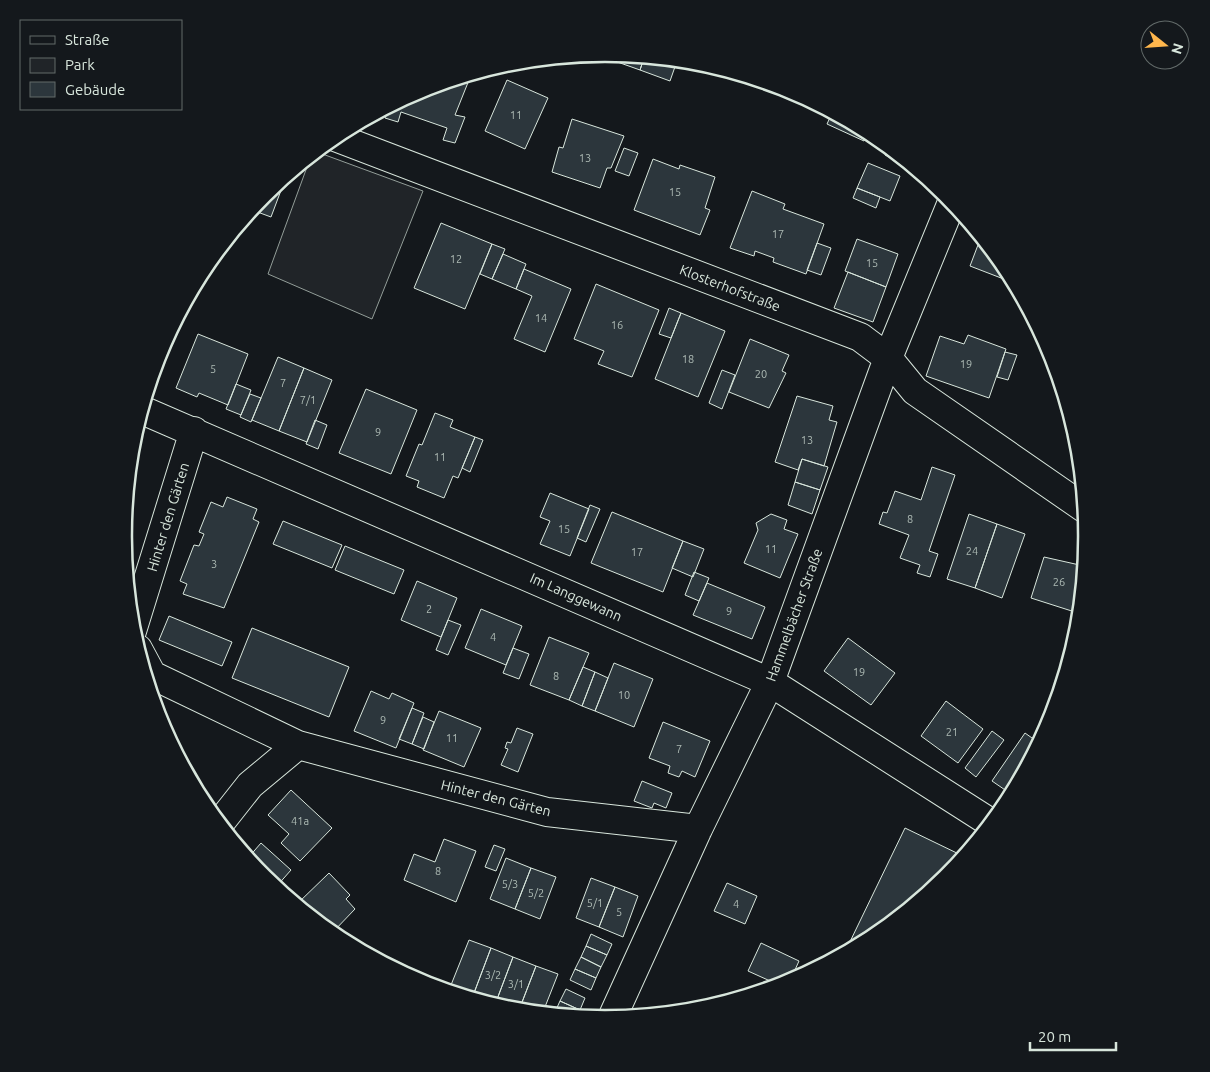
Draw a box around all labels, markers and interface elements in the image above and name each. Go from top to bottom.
legend [20,20,182,110]
north arrow [1140,20,1190,70]
text: Straße [65,31,109,48]
text: N [1168,41,1187,56]
text: Park [65,56,95,73]
text: Gebäude [65,81,125,98]
house number: 11 [510,109,522,121]
house number: 13 [579,152,591,164]
house number: 15 [669,186,681,198]
house number: 17 [772,228,784,240]
house number: 12 [450,253,462,265]
house number: 15 [866,257,878,269]
street label: Klosterhofstraße [677,261,783,315]
house number: 14 [535,312,547,324]
house number: 16 [611,319,623,331]
house number: 18 [682,353,694,365]
house number: 19 [960,358,972,370]
house number: 5 [210,363,216,375]
house number: 20 [755,368,767,380]
house number: 7 [280,377,286,389]
house number: 7/1 [300,394,316,406]
house number: 9 [375,426,381,438]
house number: 13 [801,434,813,446]
house number: 11 [434,451,446,463]
street label: Hinter den Gärten [144,461,192,573]
house number: 8 [907,513,913,525]
house number: 15 [558,523,570,535]
house number: 11 [765,543,777,555]
house number: 24 [966,545,978,557]
house number: 17 [631,546,643,558]
street label: Hammelbächer Straße [763,546,825,684]
house number: 3 [211,558,217,570]
street label: Im Langgewann [527,570,625,624]
house number: 26 [1053,576,1065,588]
house number: 2 [426,603,432,615]
house number: 9 [726,605,732,617]
house number: 4 [490,631,496,643]
house number: 19 [853,666,865,678]
house number: 8 [553,670,559,682]
house number: 10 [618,689,630,701]
house number: 9 [380,714,386,726]
house number: 21 [946,726,958,738]
house number: 11 [446,732,458,744]
house number: 7 [676,743,682,755]
street label: Hinter den Gärten [439,777,553,819]
house number: 41a [291,815,309,827]
house number: 8 [435,865,441,877]
house number: 5/3 [502,878,518,890]
house number: 5/2 [528,887,544,899]
house number: 5/1 [587,897,603,909]
house number: 4 [733,898,739,910]
house number: 5 [616,906,622,918]
house number: 3/2 [485,969,501,981]
house number: 3/1 [508,978,524,990]
scale bar [1030,1020,1116,1052]
text: 20 m [1038,1028,1071,1045]

